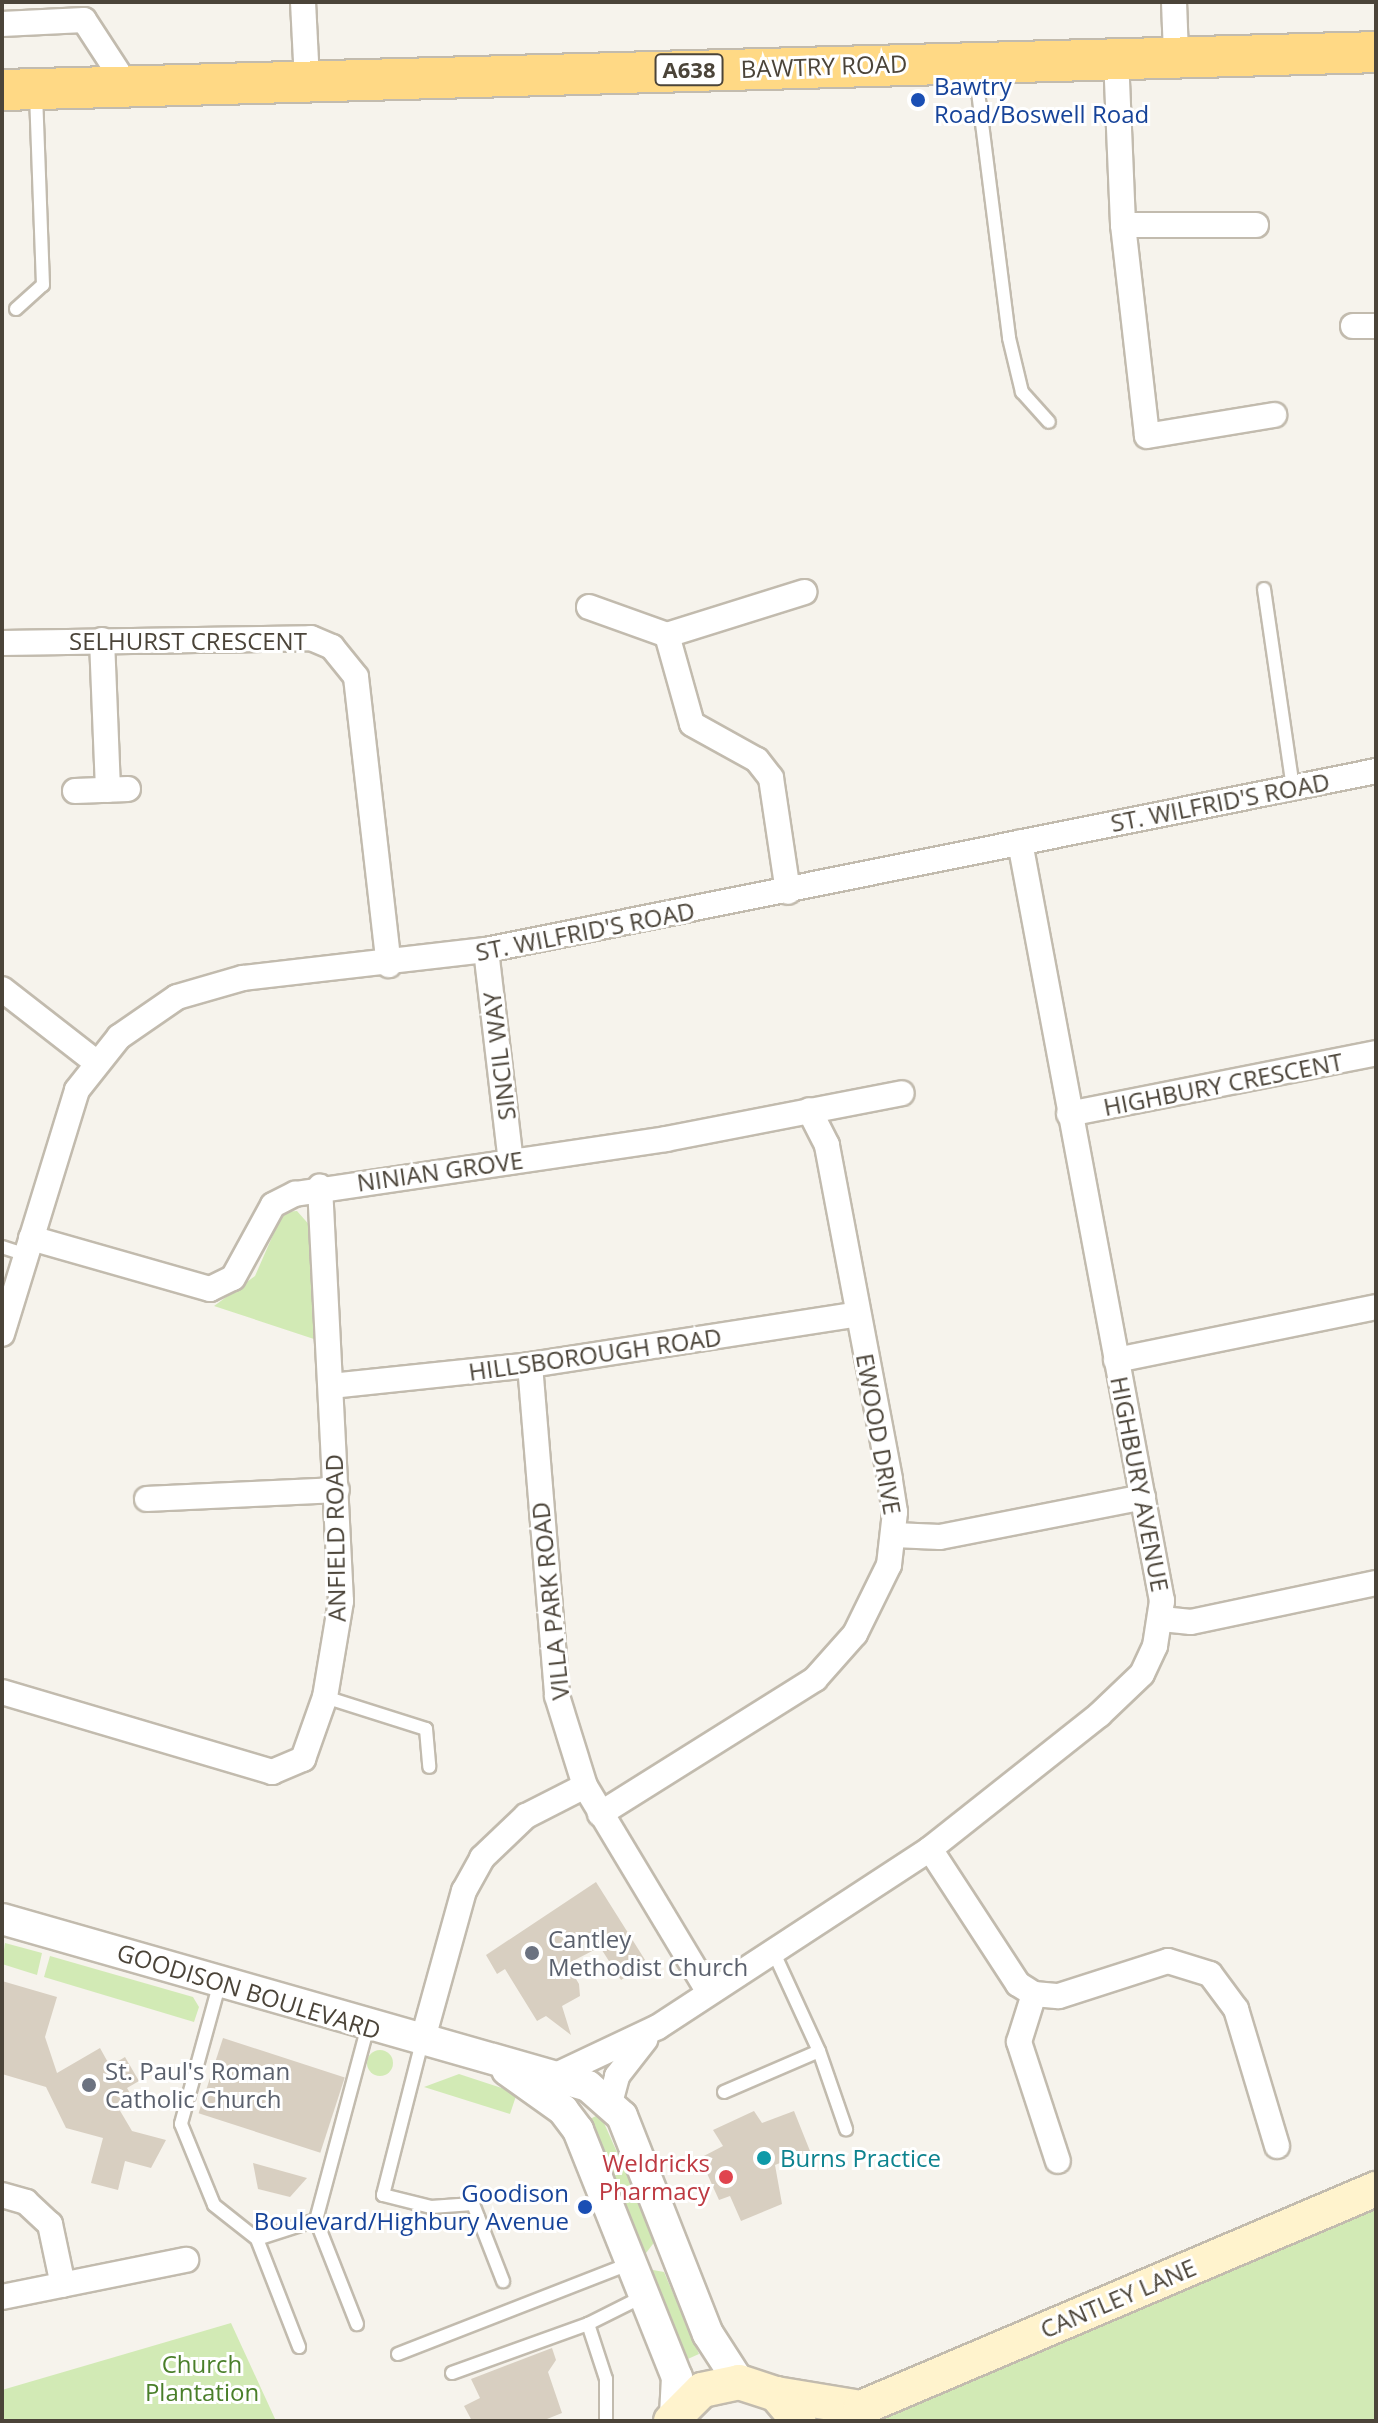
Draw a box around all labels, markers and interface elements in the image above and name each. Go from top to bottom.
street label: BAWTRY ROAD [740,49,908,83]
road number: A638 [653,52,725,88]
place label: Bawtry Road/Boswell Road [934,72,1149,128]
marker: Bawtry Road/Boswell Road [909,91,927,109]
street label: SELHURST CRESCENT [69,627,307,655]
street label: ST. WILFRID'S ROAD [1108,767,1332,837]
street label: ST. WILFRID'S ROAD [473,896,697,966]
street label: SINCIL WAY [477,990,521,1122]
street label: HIGHBURY CRESCENT [1101,1047,1345,1121]
street label: NINIAN GROVE [355,1145,525,1197]
street label: HILLSBOROUGH ROAD [467,1322,723,1386]
street label: EWOOD DRIVE [851,1351,907,1517]
street label: HIGHBURY AVENUE [1105,1374,1175,1594]
street label: ANFIELD ROAD [319,1454,351,1622]
street label: VILLA PARK ROAD [525,1501,575,1701]
place label: Cantley Methodist Church [548,1925,748,1981]
street label: GOODISON BOULEVARD [114,1937,384,2045]
marker: Cantley Methodist Church [523,1944,541,1962]
place label: St. Paul's Roman Catholic Church [105,2057,290,2113]
marker: St. Paul's Roman Catholic Church [80,2076,98,2094]
place label: Burns Practice [780,2144,941,2172]
place label: Weldricks Pharmacy [599,2149,710,2205]
marker: Burns Practice [755,2149,773,2167]
marker: Weldricks Pharmacy [717,2168,735,2186]
place label: Goodison Boulevard/Highbury Avenue [254,2179,569,2235]
marker: Goodison Boulevard/Highbury Avenue [576,2198,594,2216]
street label: CANTLEY LANE [1036,2252,1200,2344]
park label: Church Plantation [145,2350,259,2406]

